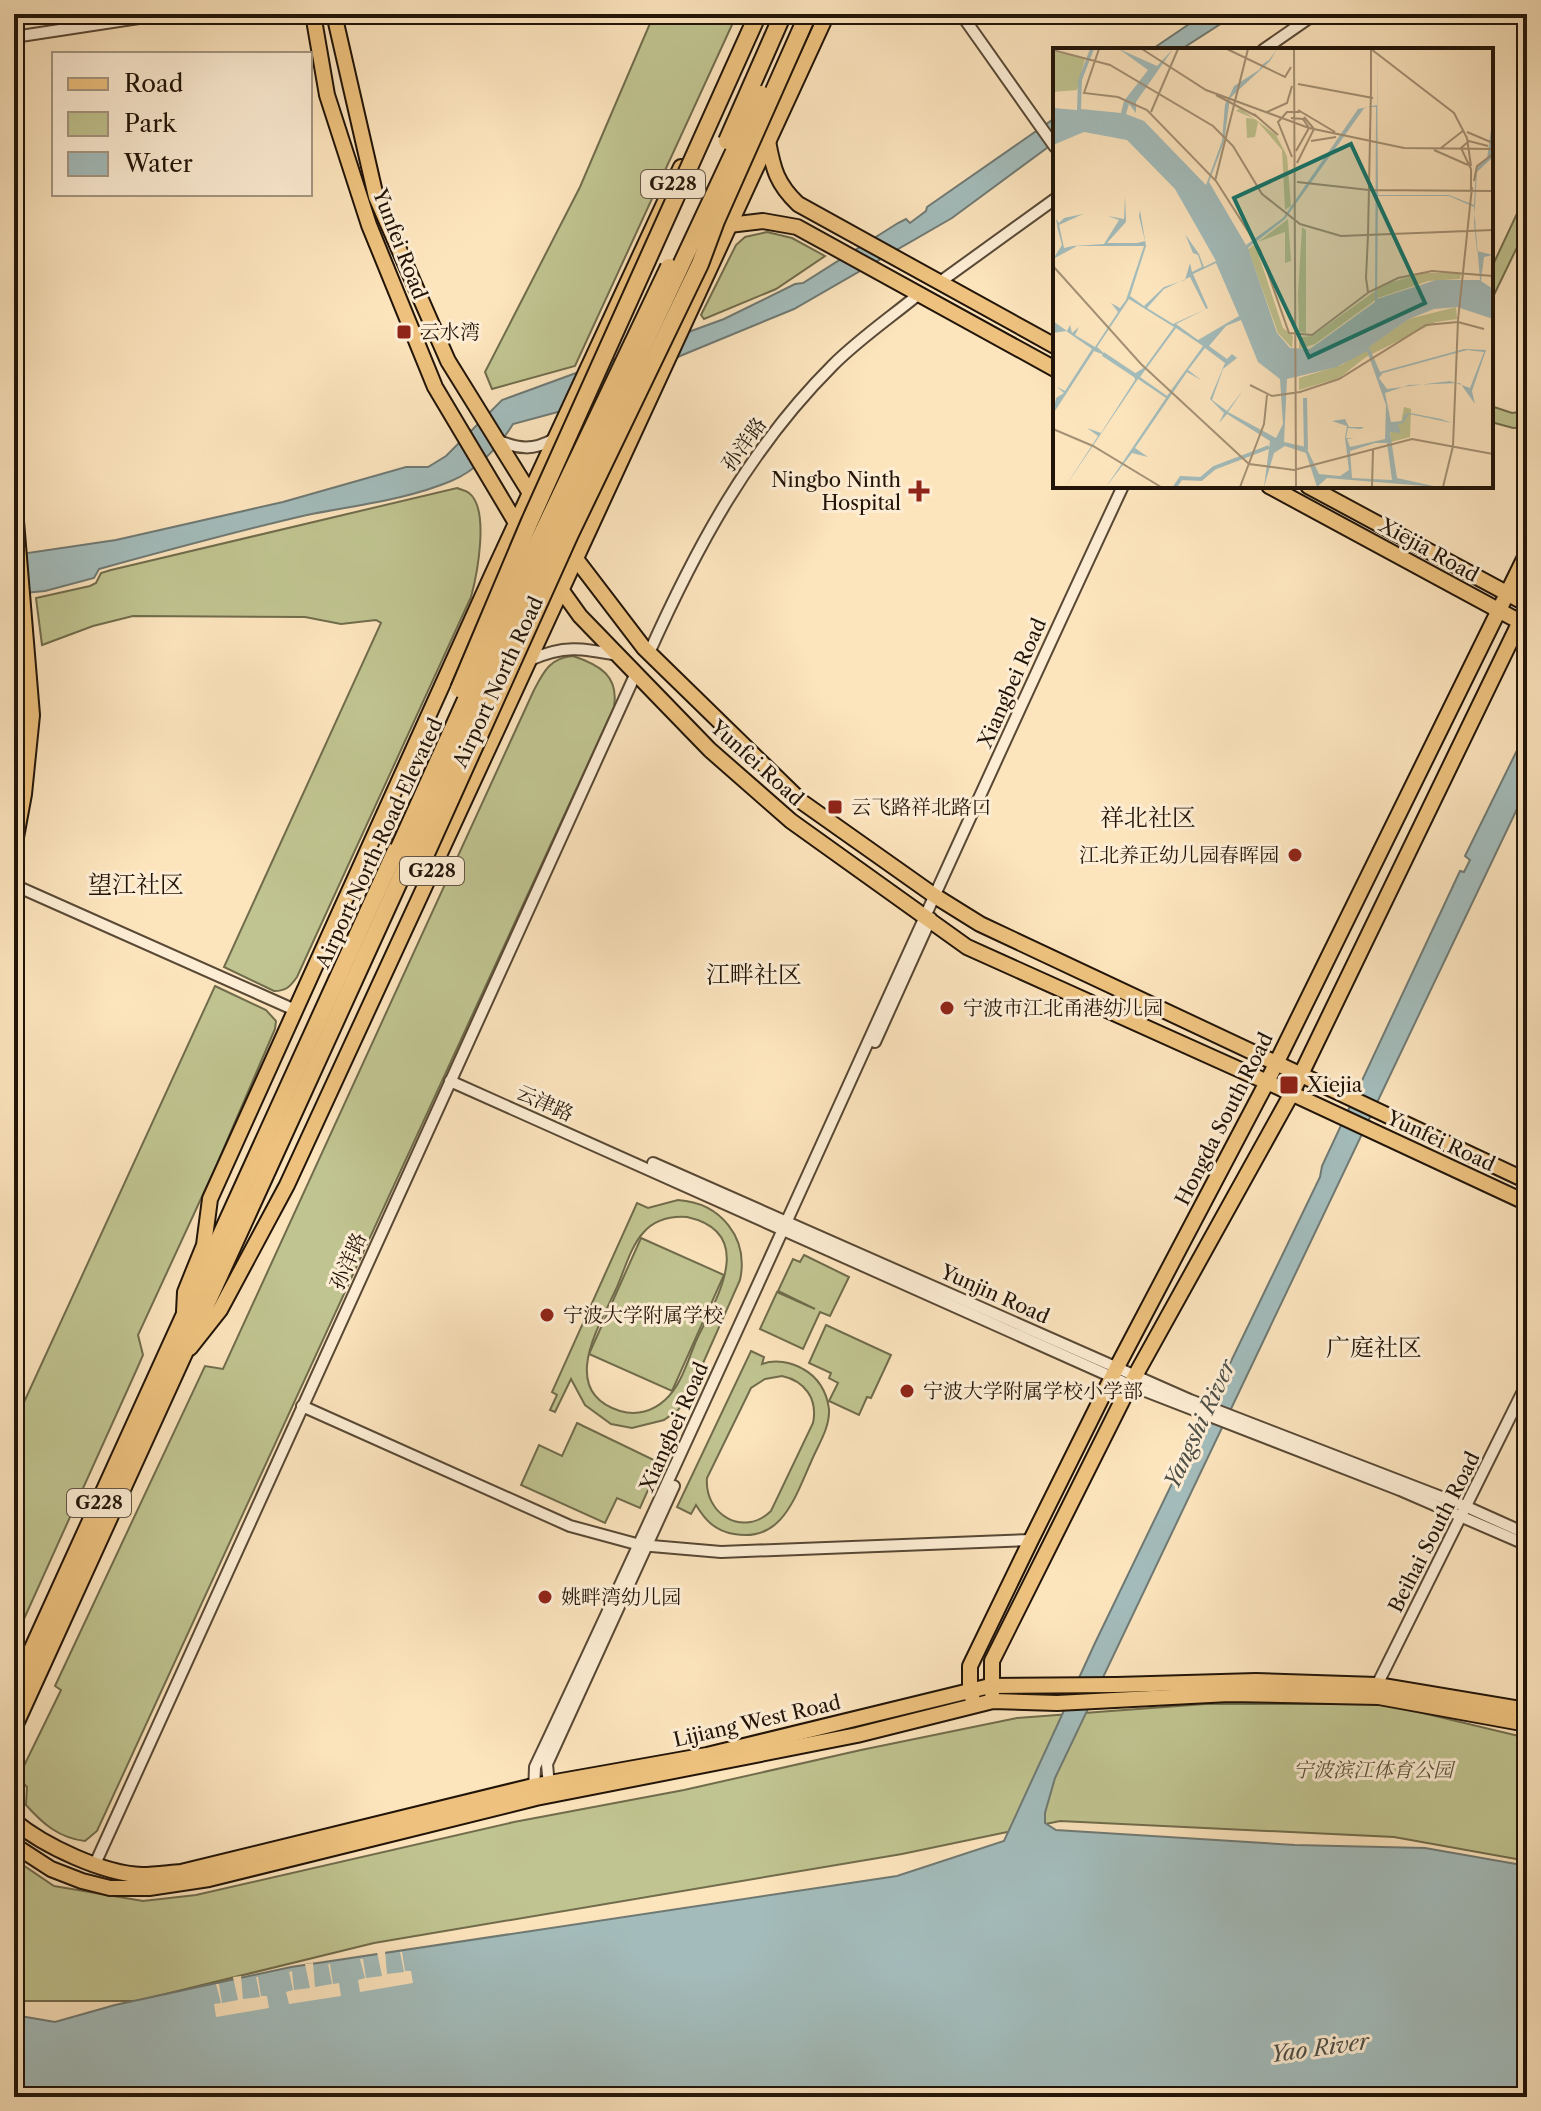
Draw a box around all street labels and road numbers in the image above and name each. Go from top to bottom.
road number: G228 [641,170,705,198]
street label: Yunfei Road [368,184,432,303]
street label: 孙洋路 [717,413,771,475]
street label: Xiejia Road [1374,512,1483,587]
street label: Airport North Road [447,593,548,772]
street label: Xiangbei Road [972,614,1051,753]
street label: Airport North Road Elevated [310,714,448,973]
street label: Yunfei Road [705,714,808,811]
road number: G228 [400,857,464,885]
street label: Hongda South Road [1170,1029,1278,1209]
street label: 云津路 [513,1080,577,1126]
street label: Yunfei Road [1382,1105,1499,1176]
street label: 孙洋路 [325,1229,371,1293]
street label: Yunjin Road [936,1259,1053,1329]
street label: Xiangbei Road [634,1358,713,1497]
street label: Beihai South Road [1383,1448,1485,1616]
road number: G228 [67,1489,131,1517]
street label: Lijiang West Road [671,1690,843,1752]

